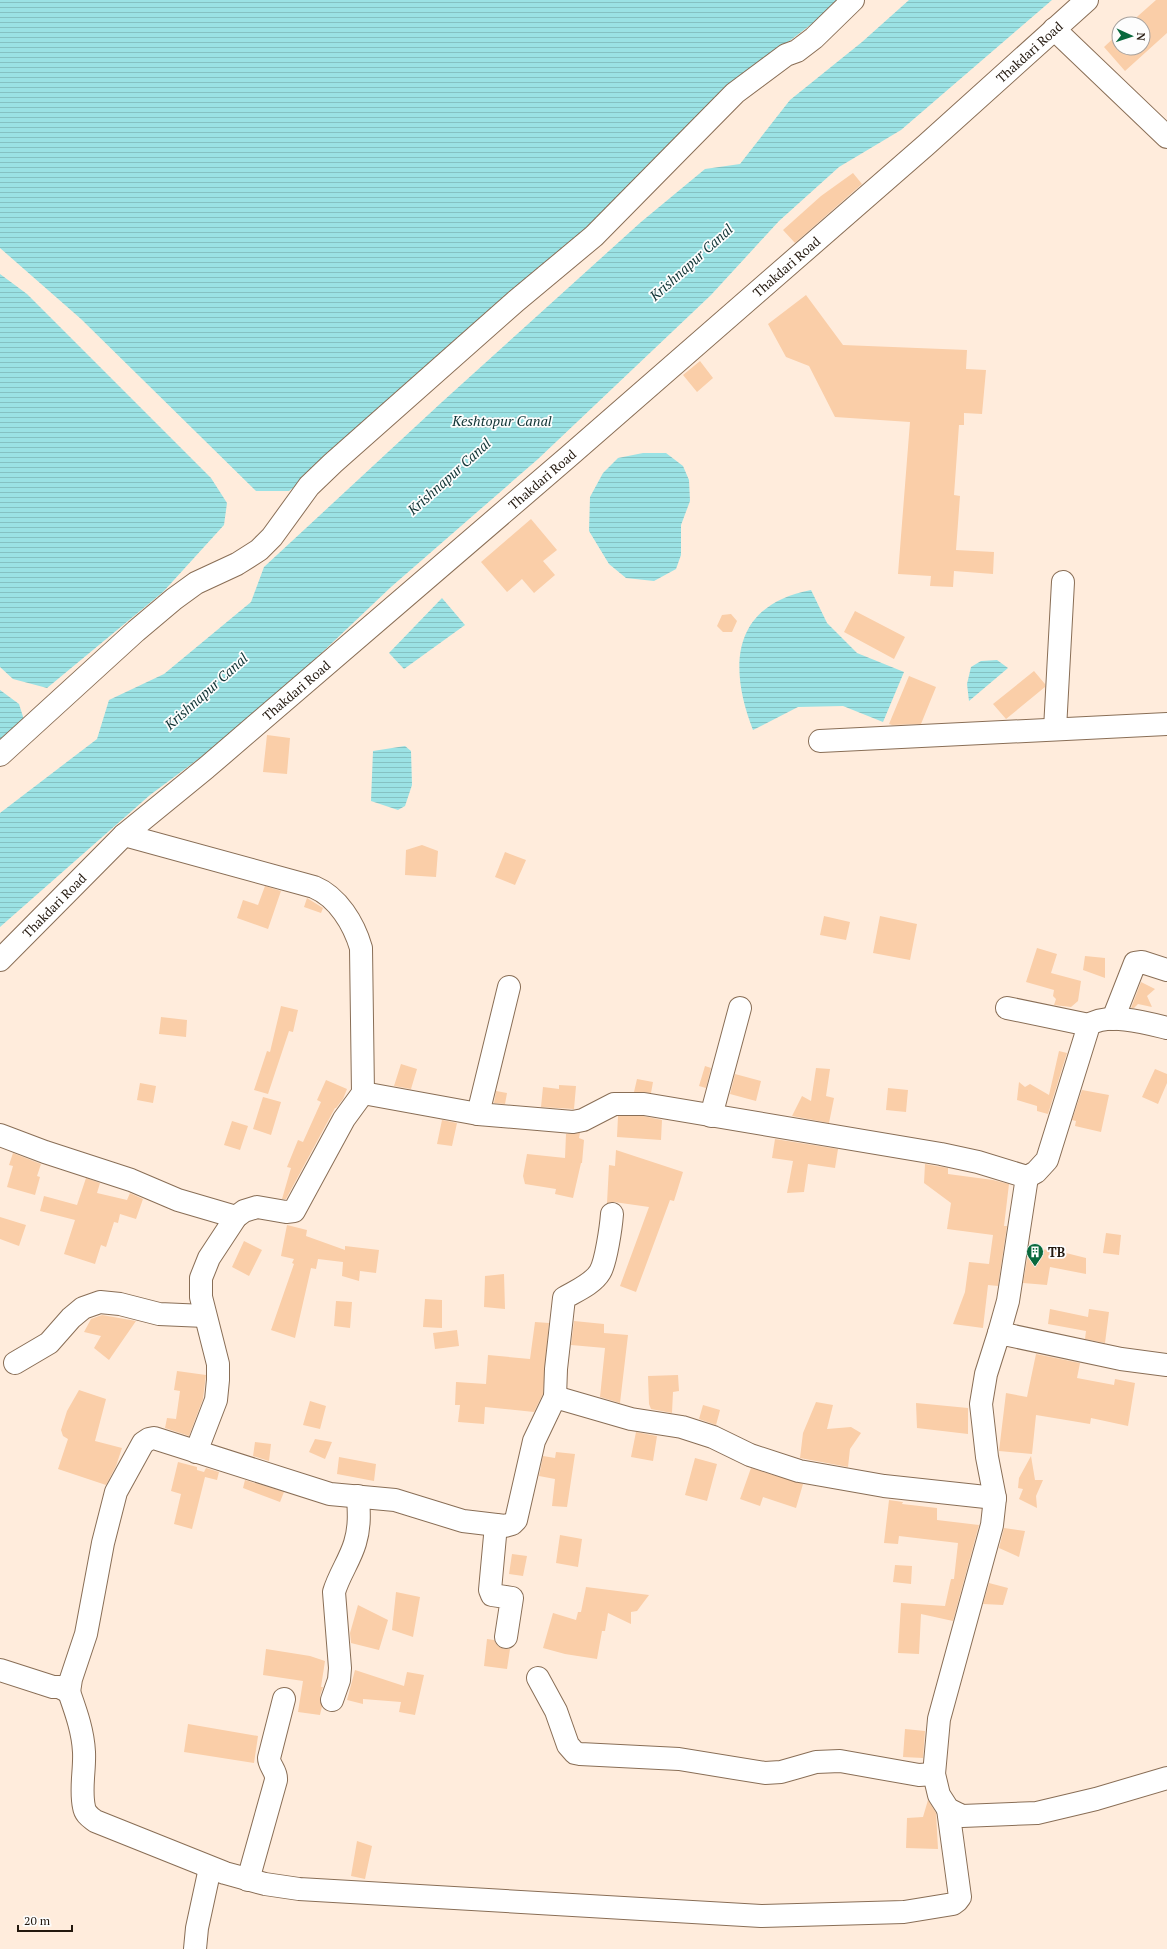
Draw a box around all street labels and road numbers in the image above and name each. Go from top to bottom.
street label: Thakdari Road [992,17,1066,87]
street label: Thakdari Road [749,232,824,301]
street label: Thakdari Road [504,445,580,513]
street label: Thakdari Road [259,656,334,725]
street label: Thakdari Road [18,869,90,941]

